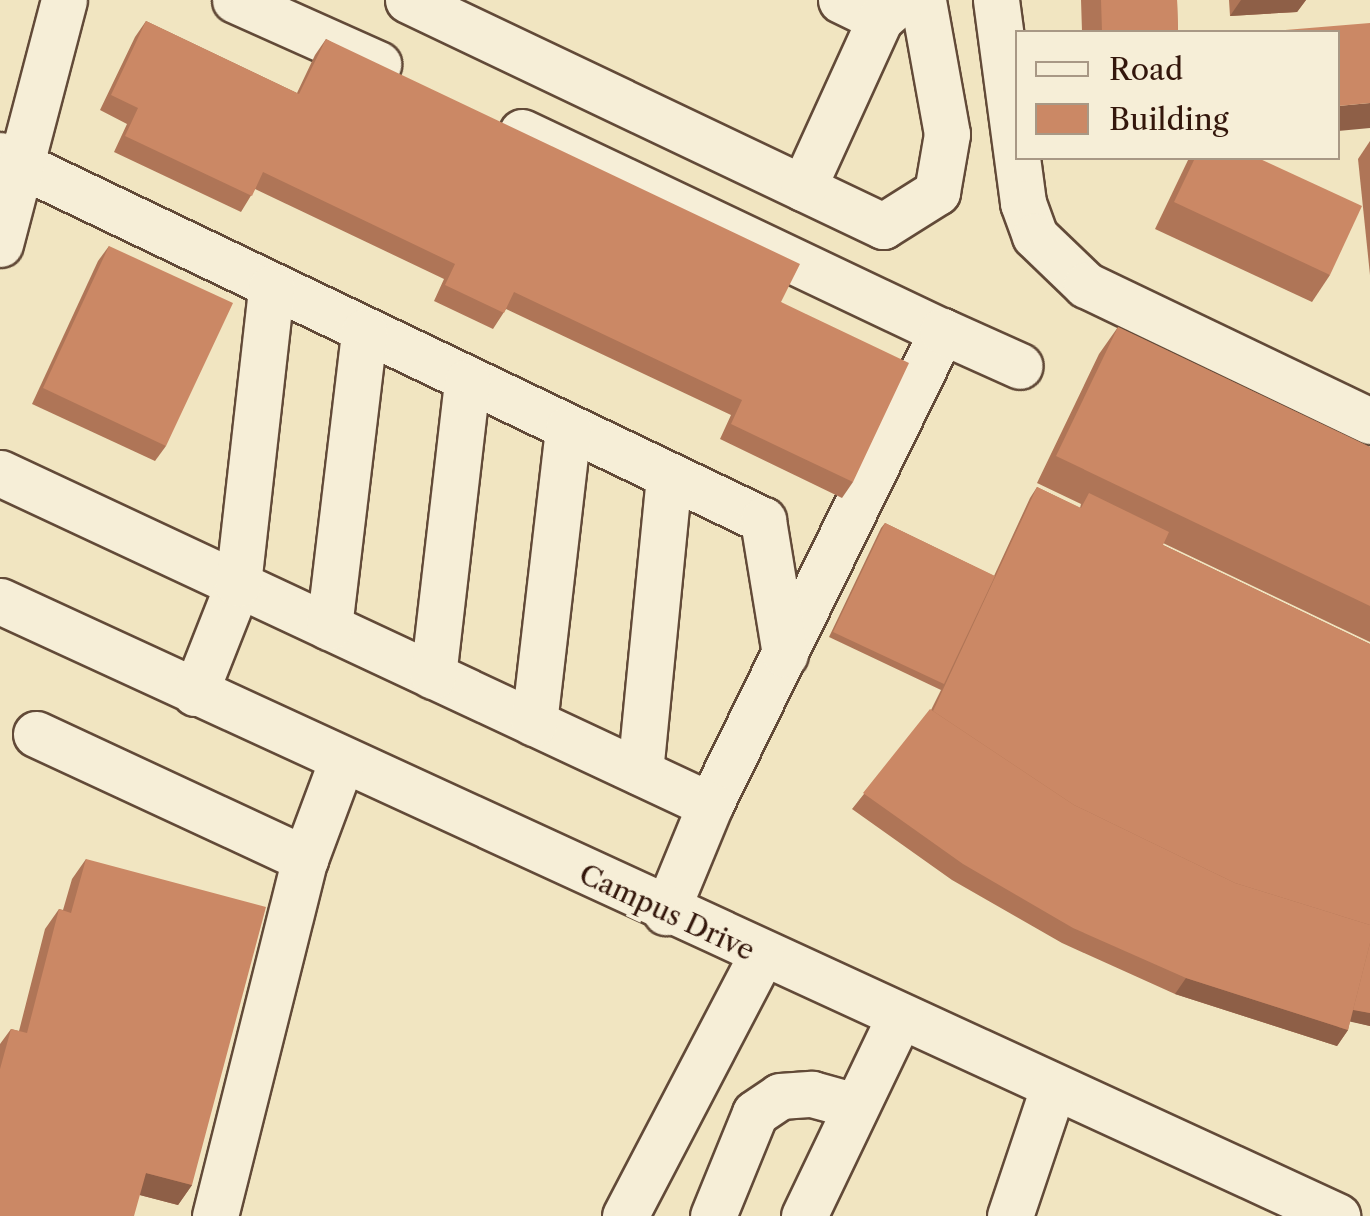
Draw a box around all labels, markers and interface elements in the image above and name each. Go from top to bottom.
legend [1015,30,1340,160]
text: Road [1109,51,1183,88]
text: Building [1109,101,1229,138]
street label: Campus Drive [574,857,760,967]

